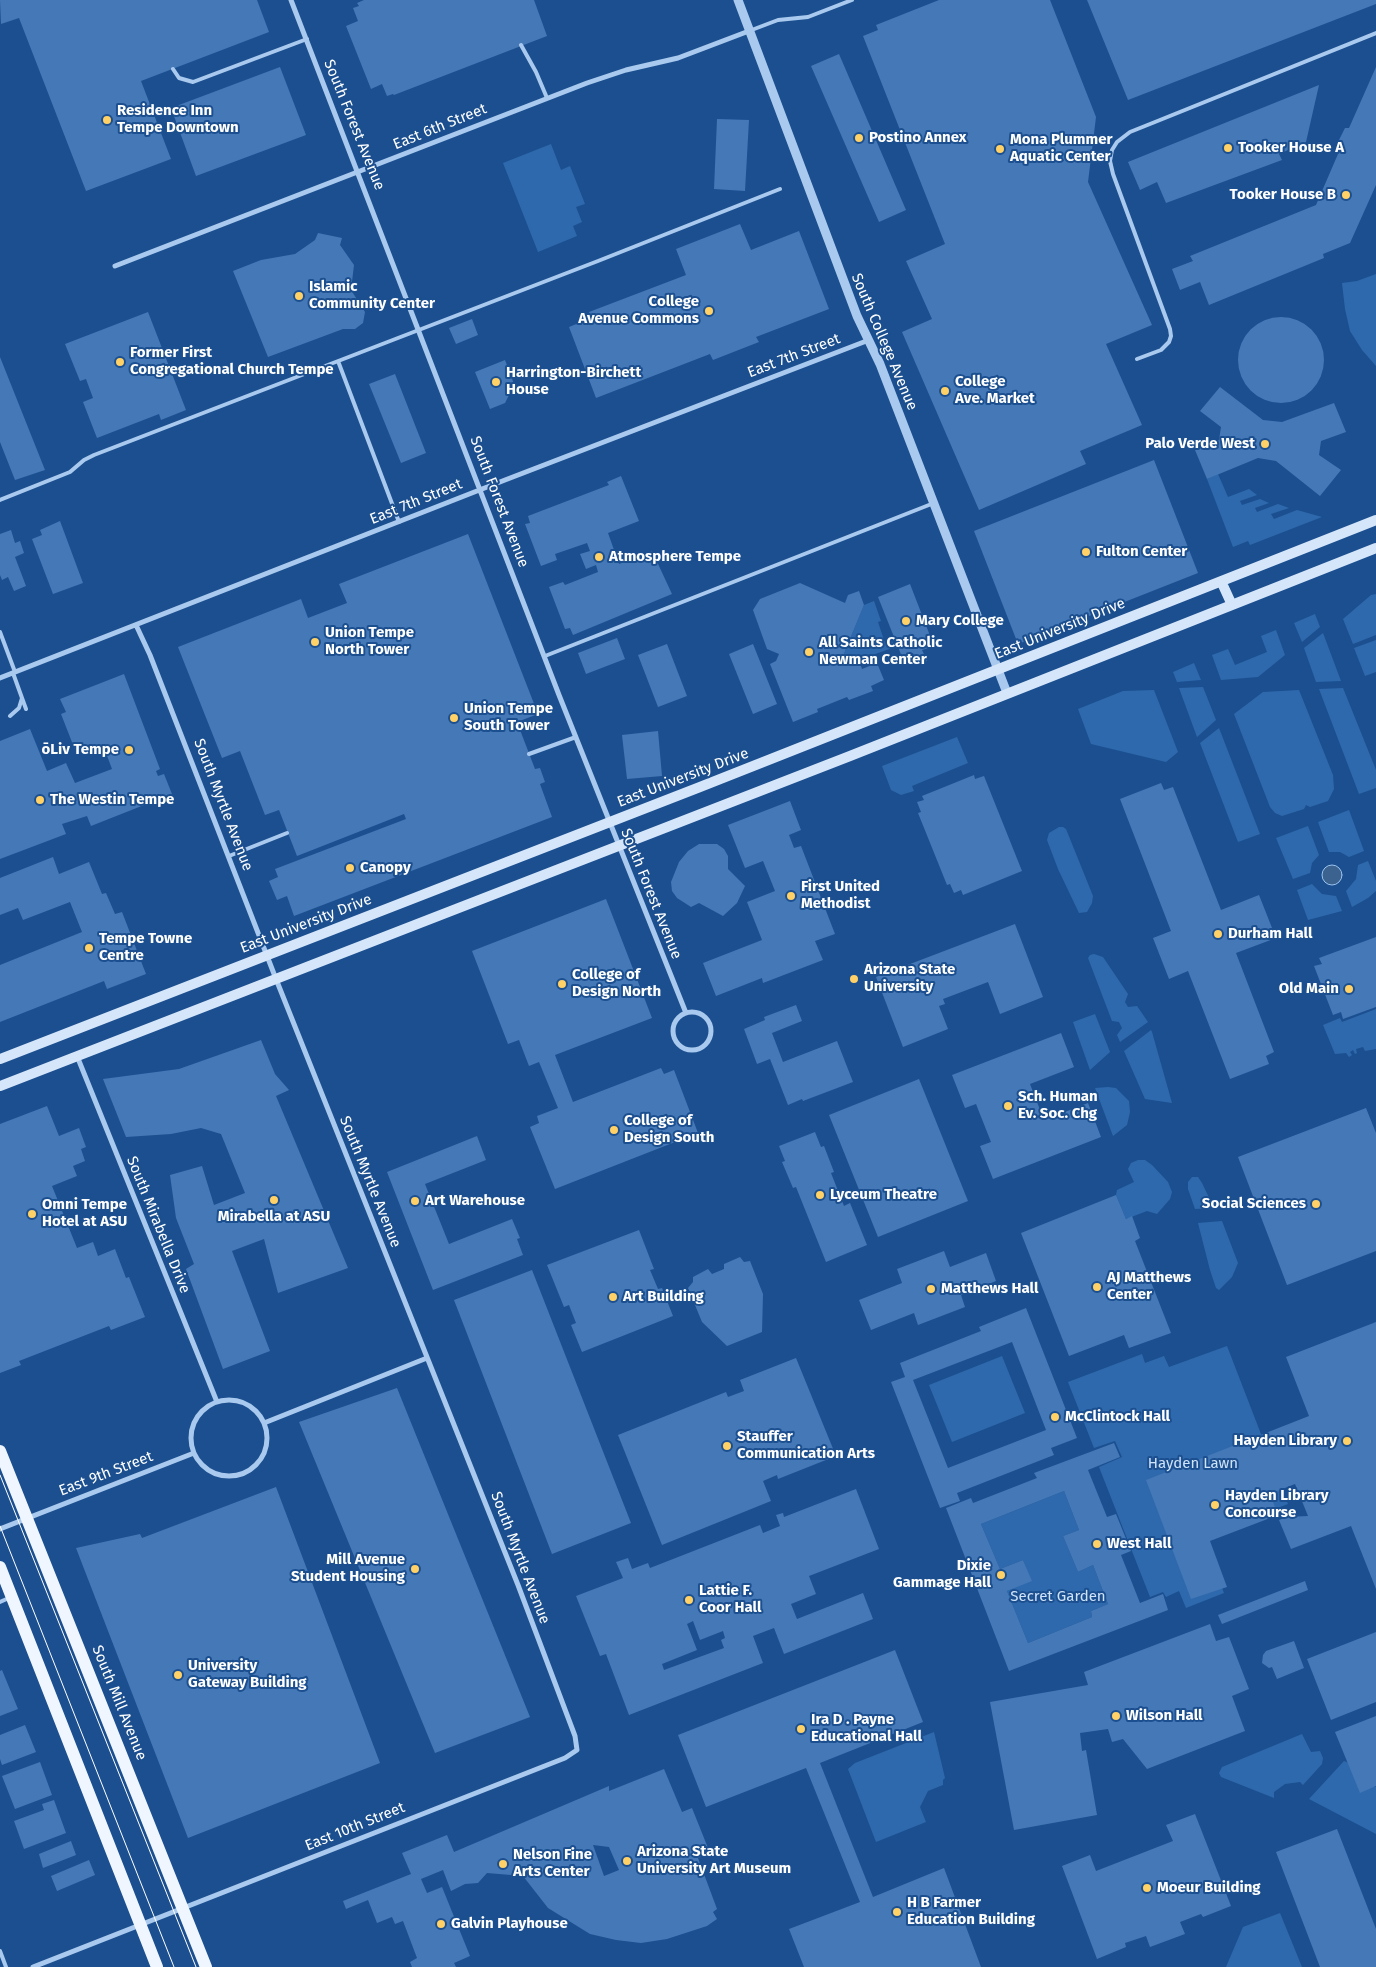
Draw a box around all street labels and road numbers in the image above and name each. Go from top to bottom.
street label: South Forest Avenue [320,57,388,193]
street label: East 6th Street [391,100,489,154]
street label: South College Avenue [847,271,921,413]
street label: East 7th Street [745,330,843,382]
street label: South Forest Avenue [466,434,532,570]
street label: East 7th Street [367,475,465,529]
street label: East University Drive [992,595,1128,663]
street label: South Myrtle Avenue [189,736,257,874]
street label: East University Drive [615,745,751,811]
street label: South Forest Avenue [617,826,685,962]
street label: East University Drive [238,891,374,957]
street label: South Myrtle Avenue [335,1114,405,1250]
street label: South Mirabella Drive [122,1154,194,1296]
street label: East 9th Street [57,1448,155,1500]
street label: South Myrtle Avenue [486,1489,554,1627]
street label: South Mill Avenue [88,1643,150,1763]
street label: East 10th Street [302,1799,408,1855]

